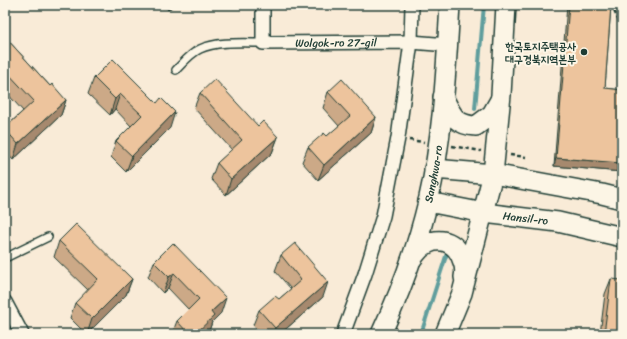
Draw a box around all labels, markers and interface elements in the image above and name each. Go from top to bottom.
street label: Wolgok-ro 27-gil [295,33,378,52]
place label: 한국토지주택공사 대구경북지역본부 [505,37,576,69]
marker: 한국토지주택공사 대구경북지역본부 [579,47,589,57]
street label: Sanghwa-ro [419,143,448,204]
street label: Hansil-ro [502,206,550,230]

